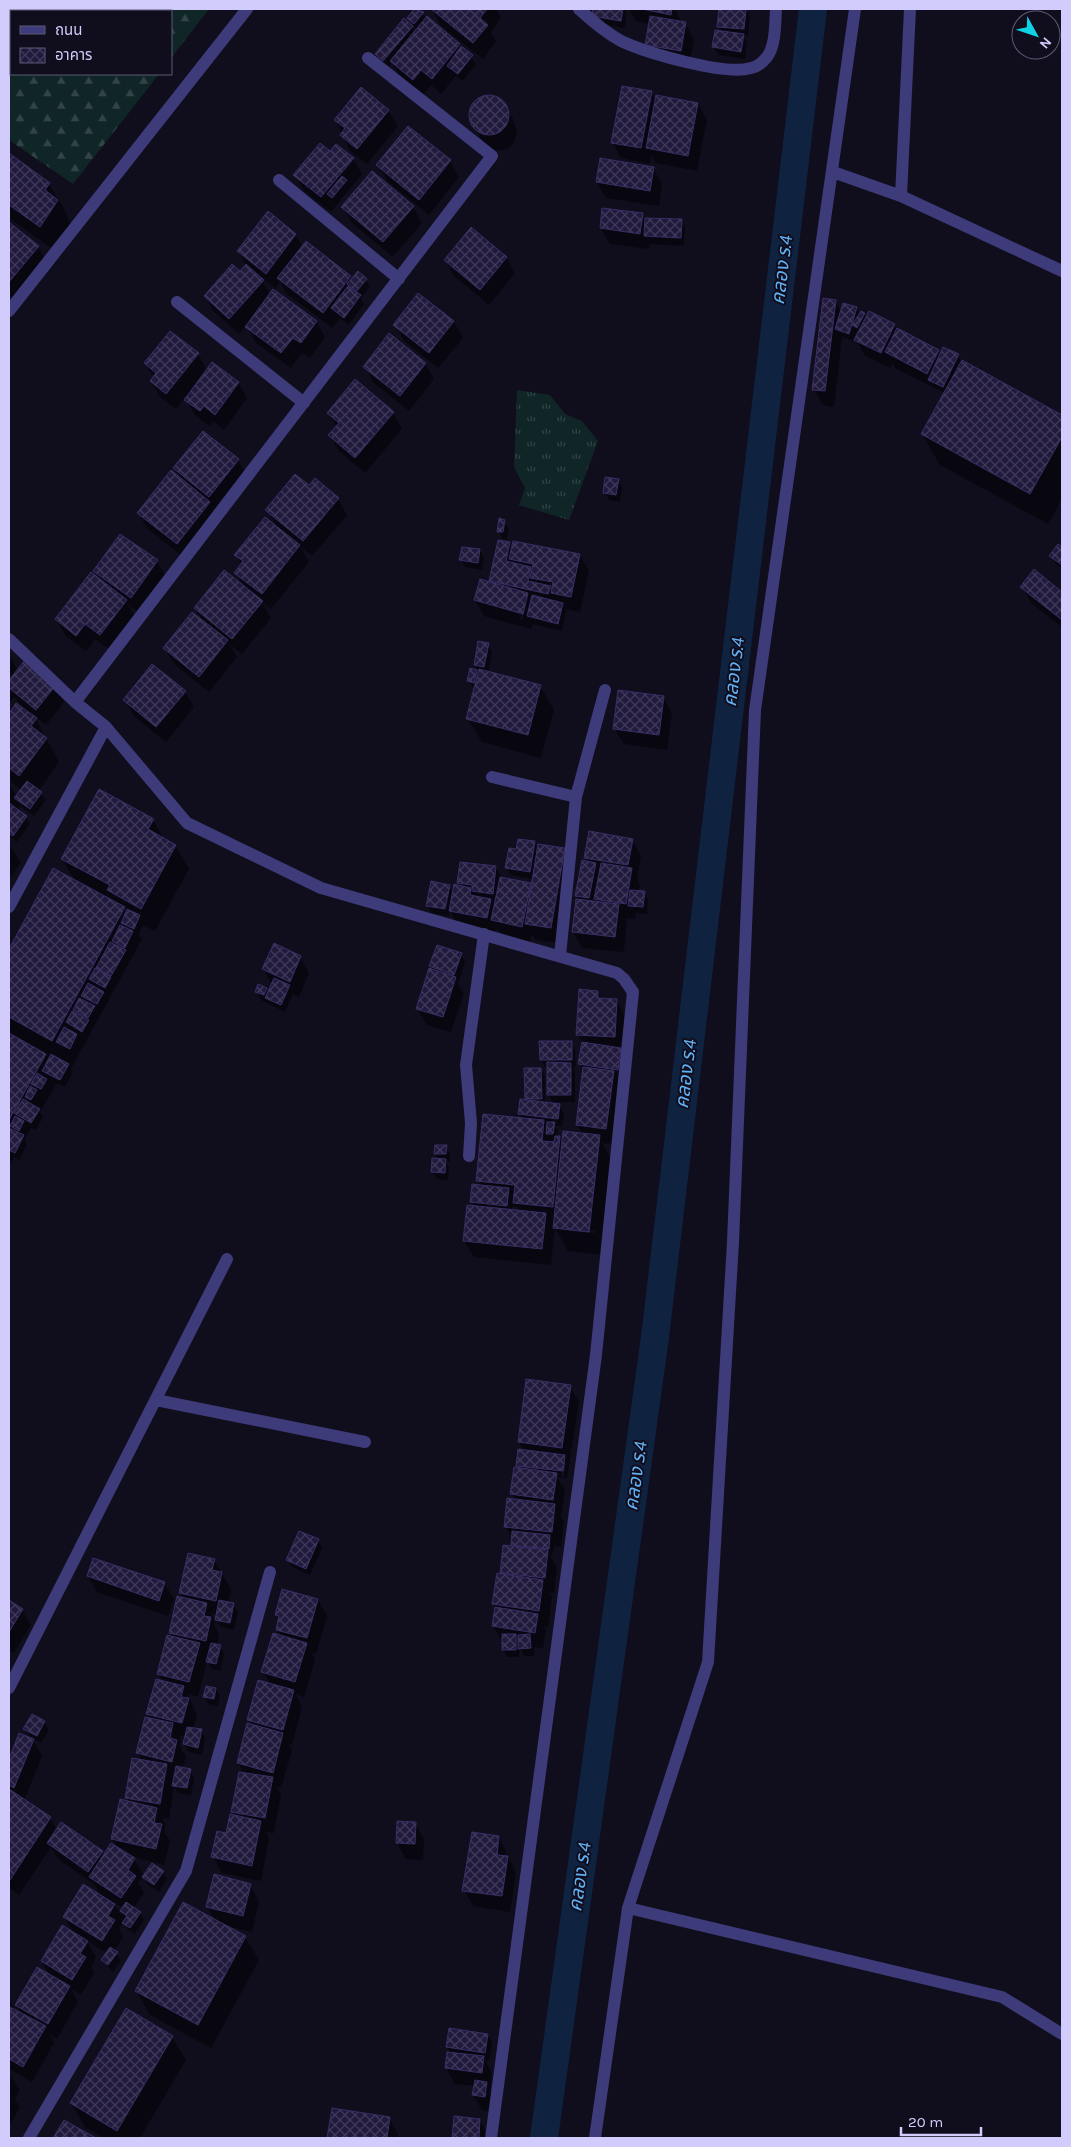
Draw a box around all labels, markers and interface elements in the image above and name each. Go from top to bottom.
legend [10,10,172,75]
north arrow [1011,10,1061,60]
text: ถนน [55,21,82,39]
text: N [1036,34,1055,52]
text: อาคาร [55,46,92,64]
water label: คลอง ร.4 [767,234,797,306]
water label: คลอง ร.4 [719,636,749,708]
water label: คลอง ร.4 [671,1038,701,1110]
water label: คลอง ร.4 [620,1440,652,1512]
water label: คลอง ร.4 [564,1841,596,1913]
scale bar [901,2104,981,2136]
text: 20 m [908,2113,943,2131]

